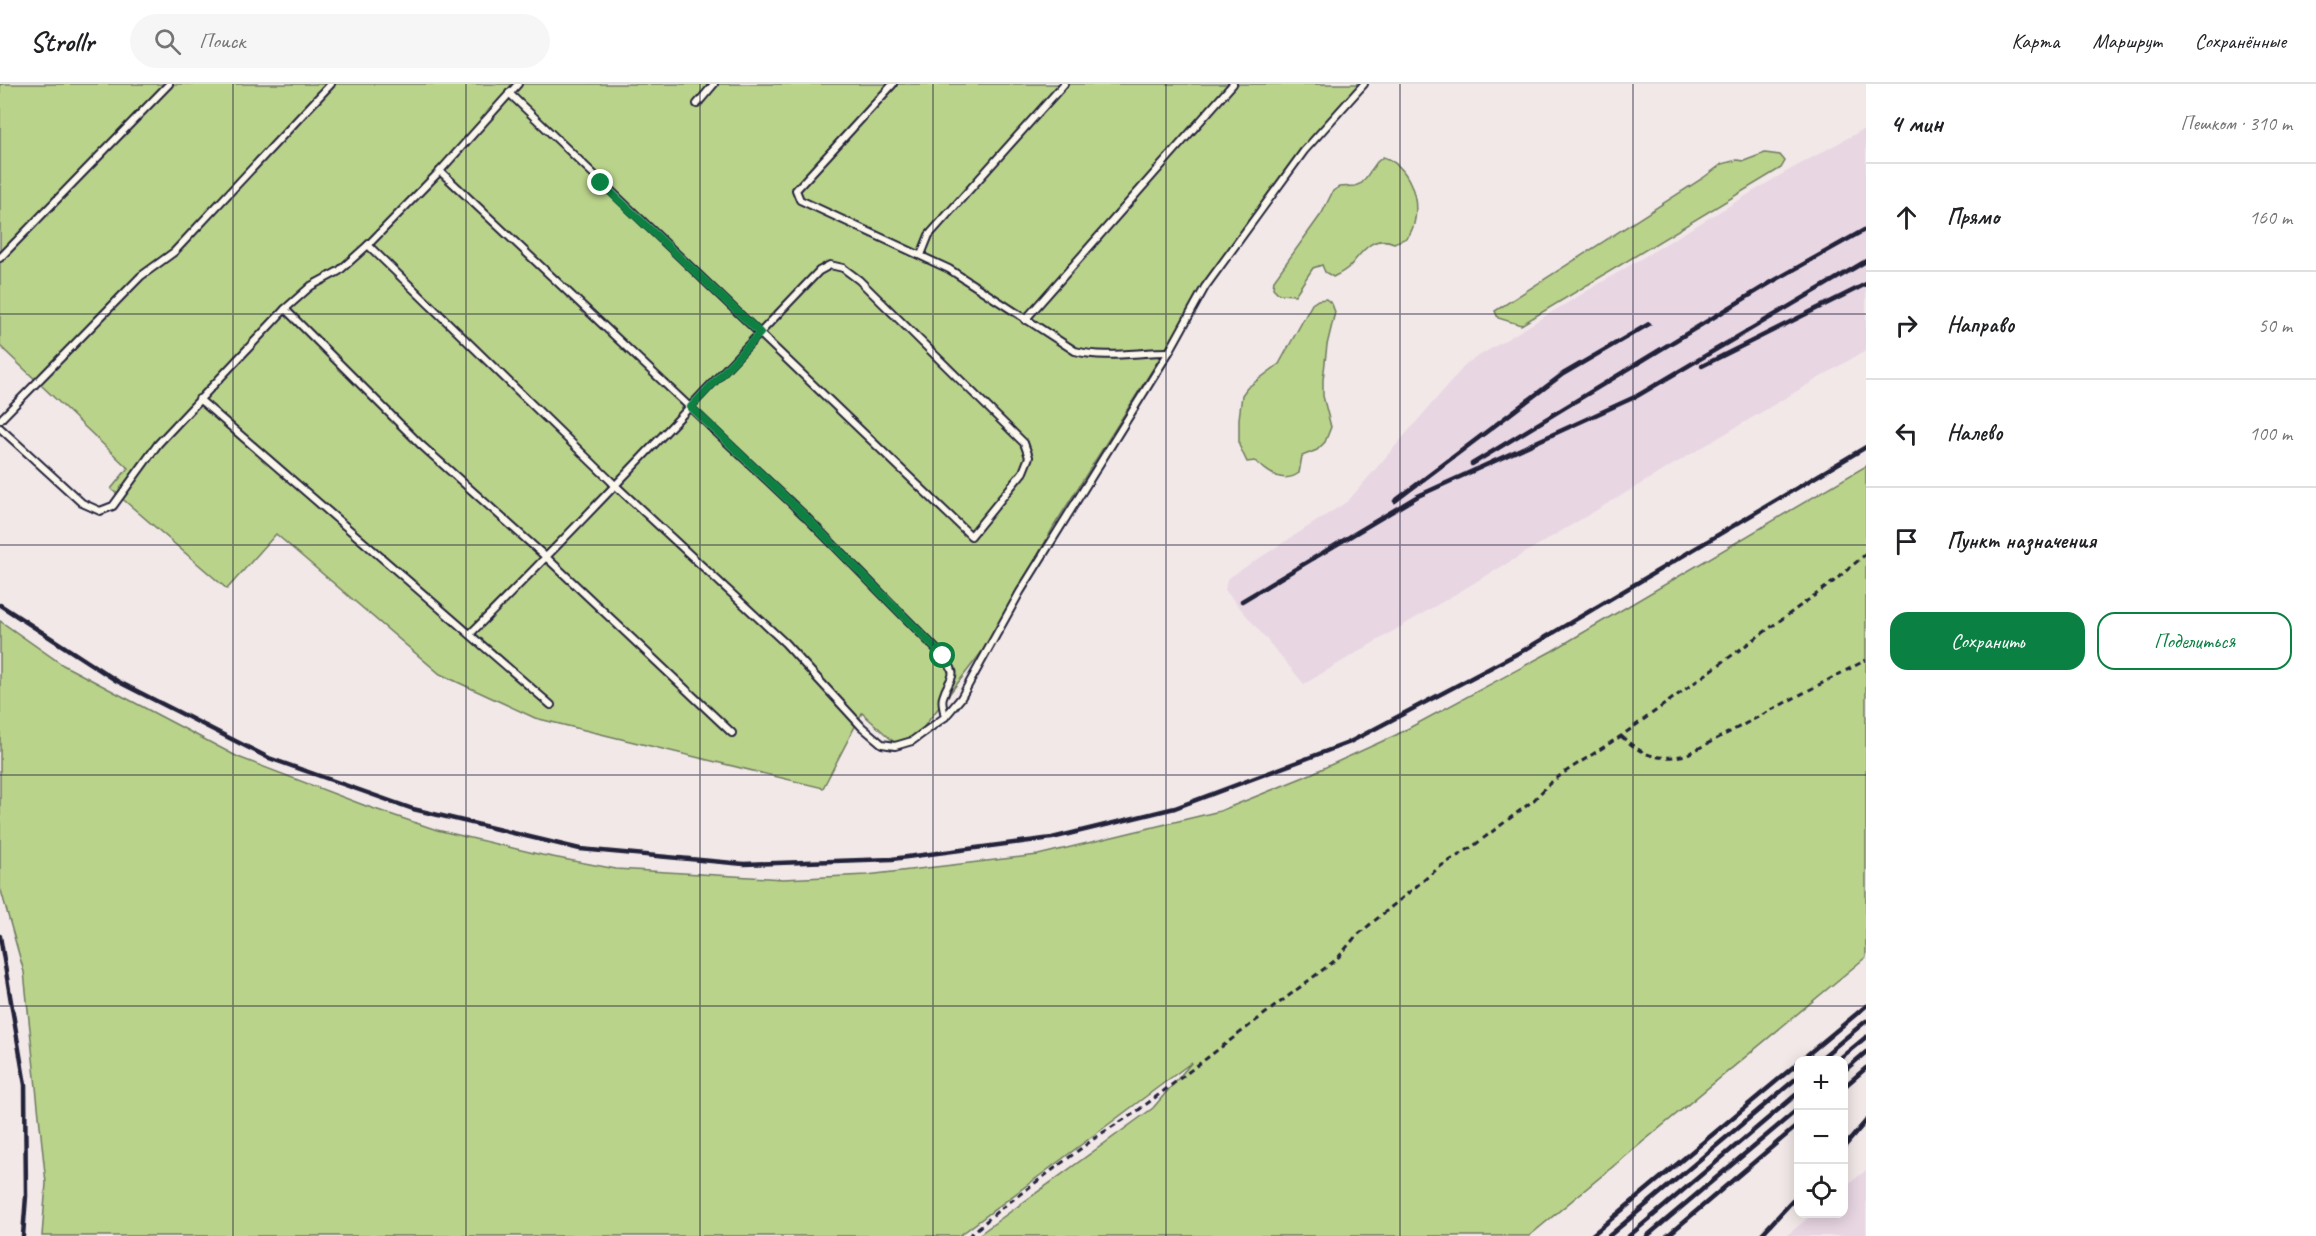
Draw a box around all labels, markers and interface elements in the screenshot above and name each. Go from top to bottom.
search box [130,14,550,68]
text: Strollr [30,24,94,59]
icon: search [151,25,184,58]
text: Поиск [199,27,245,55]
text: Карта [2011,28,2060,54]
text: Маршрут [2093,28,2162,54]
text: Сохранённые [2195,28,2286,54]
text: 4 мин [1890,107,1943,140]
text: Пешком · 310 m [2180,111,2292,136]
route end [587,169,613,195]
icon: ahead [1890,201,1923,234]
text: Прямо [1947,203,1999,231]
text: 160 m [2249,205,2292,230]
icon: right [1890,309,1923,342]
text: Направо [1947,311,2014,339]
text: 50 m [2258,313,2292,338]
icon: left [1890,417,1923,450]
text: Налево [1947,419,2003,447]
text: 100 m [2249,421,2292,446]
icon: arrive [1890,525,1923,558]
text: Пункт назначения [1947,527,2096,555]
button: Сохранить [1890,612,2085,670]
button: Поделиться [2097,612,2292,670]
route start [929,642,955,668]
map controls [1794,1056,1848,1218]
button: + [1794,1056,1848,1110]
button: − [1794,1110,1848,1164]
button: locate [1794,1164,1848,1218]

